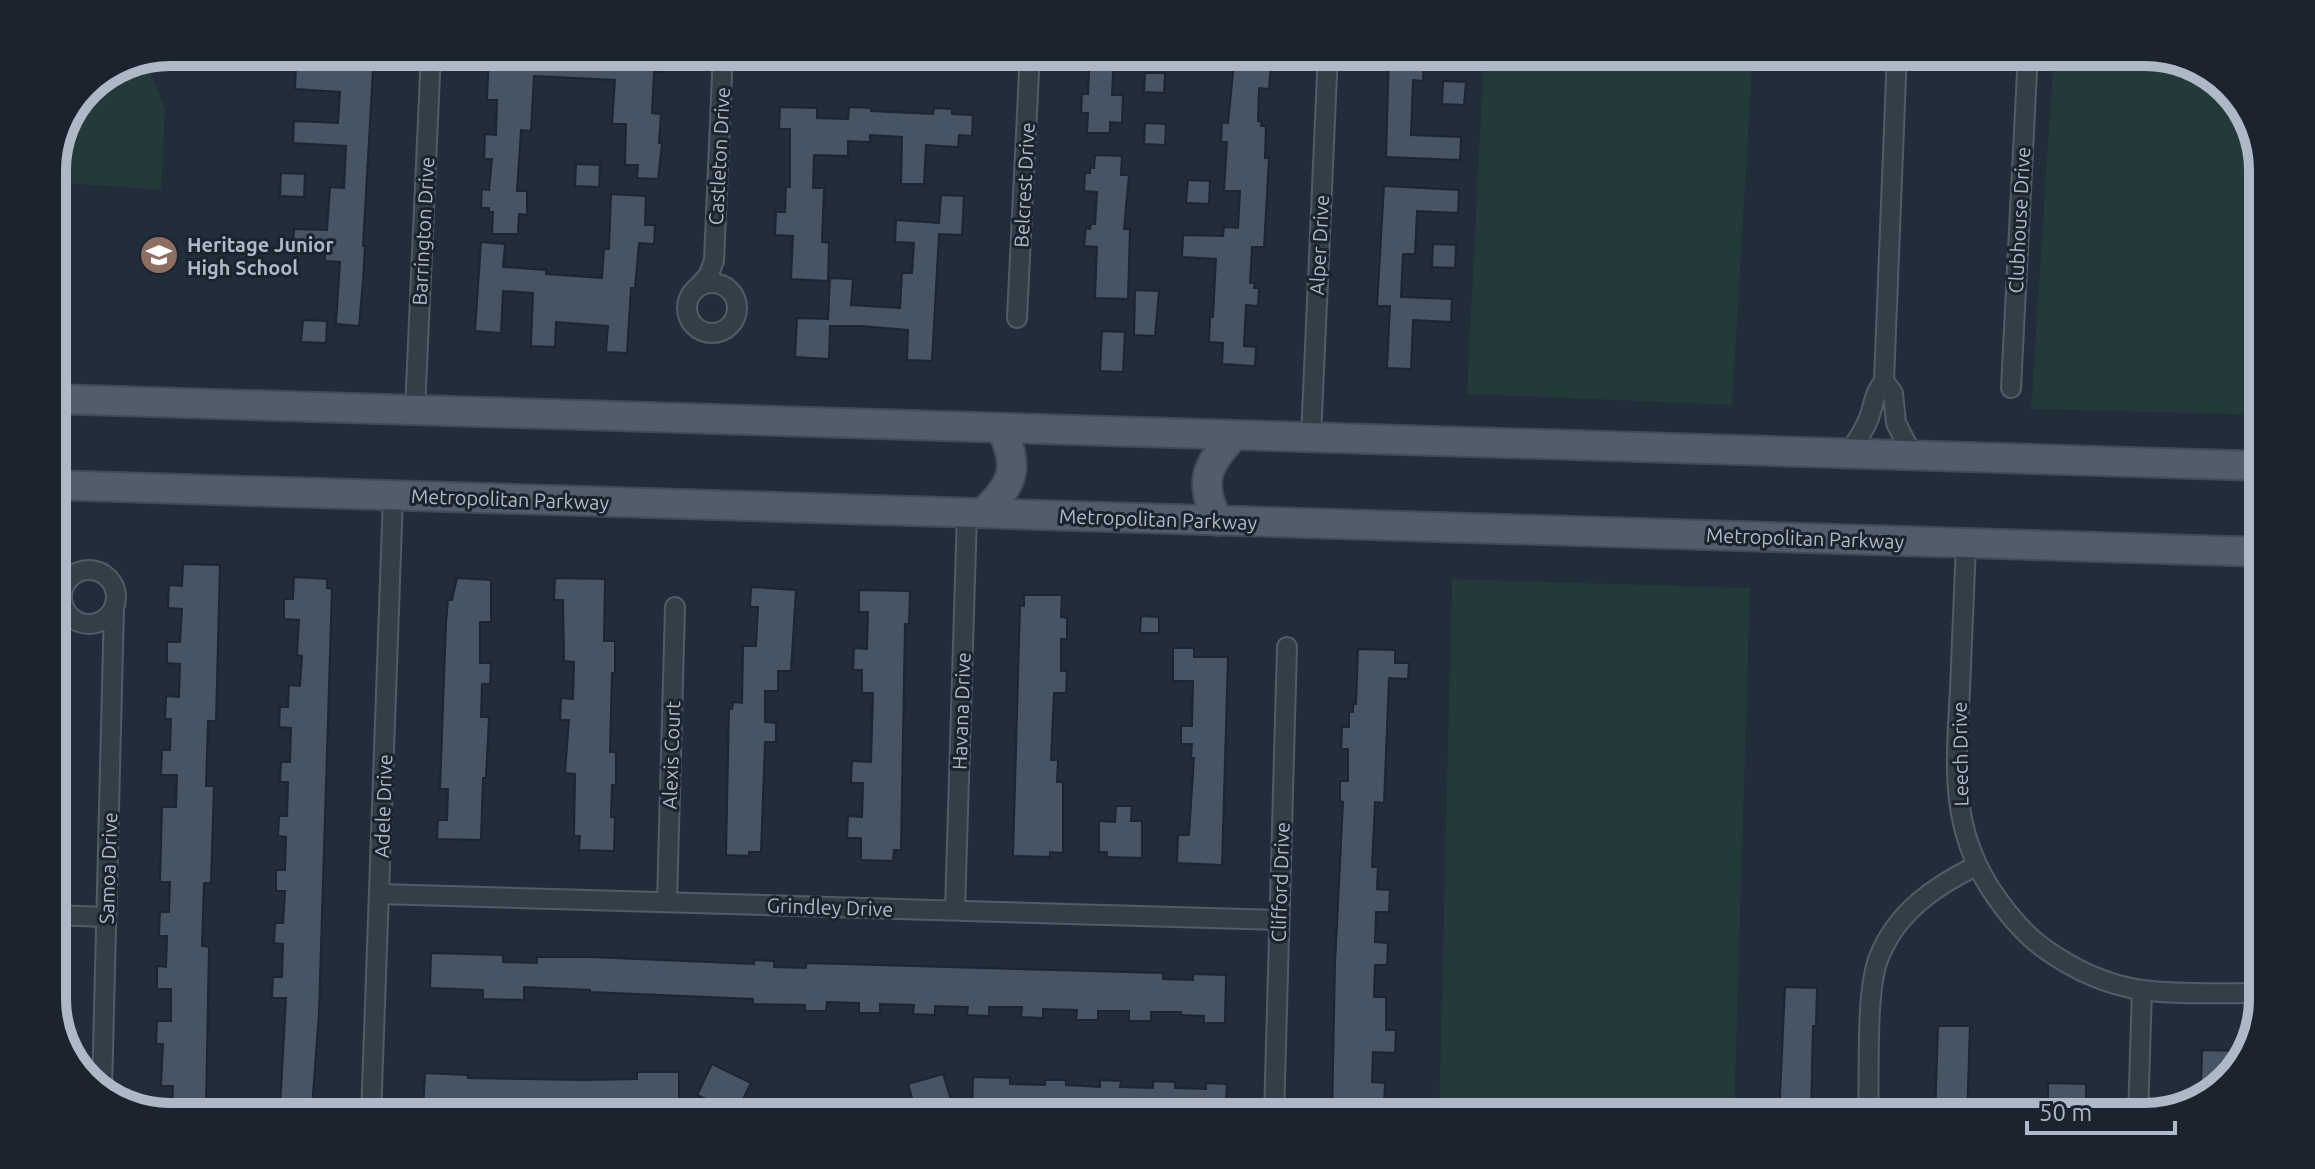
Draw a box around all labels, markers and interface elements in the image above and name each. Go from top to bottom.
street label: Castleton Drive [704,86,734,226]
street label: Belcrest Drive [1009,122,1039,248]
street label: Clubhouse Drive [2004,146,2034,294]
street label: Barrington Drive [408,156,438,306]
street label: Alper Drive [1305,194,1333,296]
place label: Heritage Junior High School [187,233,334,279]
school or university icon: Heritage Junior High School [138,234,180,276]
street label: Metropolitan Parkway [410,484,610,514]
street label: Metropolitan Parkway [1058,504,1258,534]
street label: Metropolitan Parkway [1705,523,1905,553]
street label: Havana Drive [947,652,975,770]
street label: Alexis Court [658,700,684,810]
street label: Leech Drive [1948,701,1972,807]
street label: Adele Drive [370,754,396,858]
street label: Samoa Drive [95,812,121,924]
street label: Clifford Drive [1266,821,1294,943]
street label: Grindley Drive [766,893,894,921]
scale bar [2027,1085,2175,1135]
text: 50 m [2039,1099,2092,1126]

